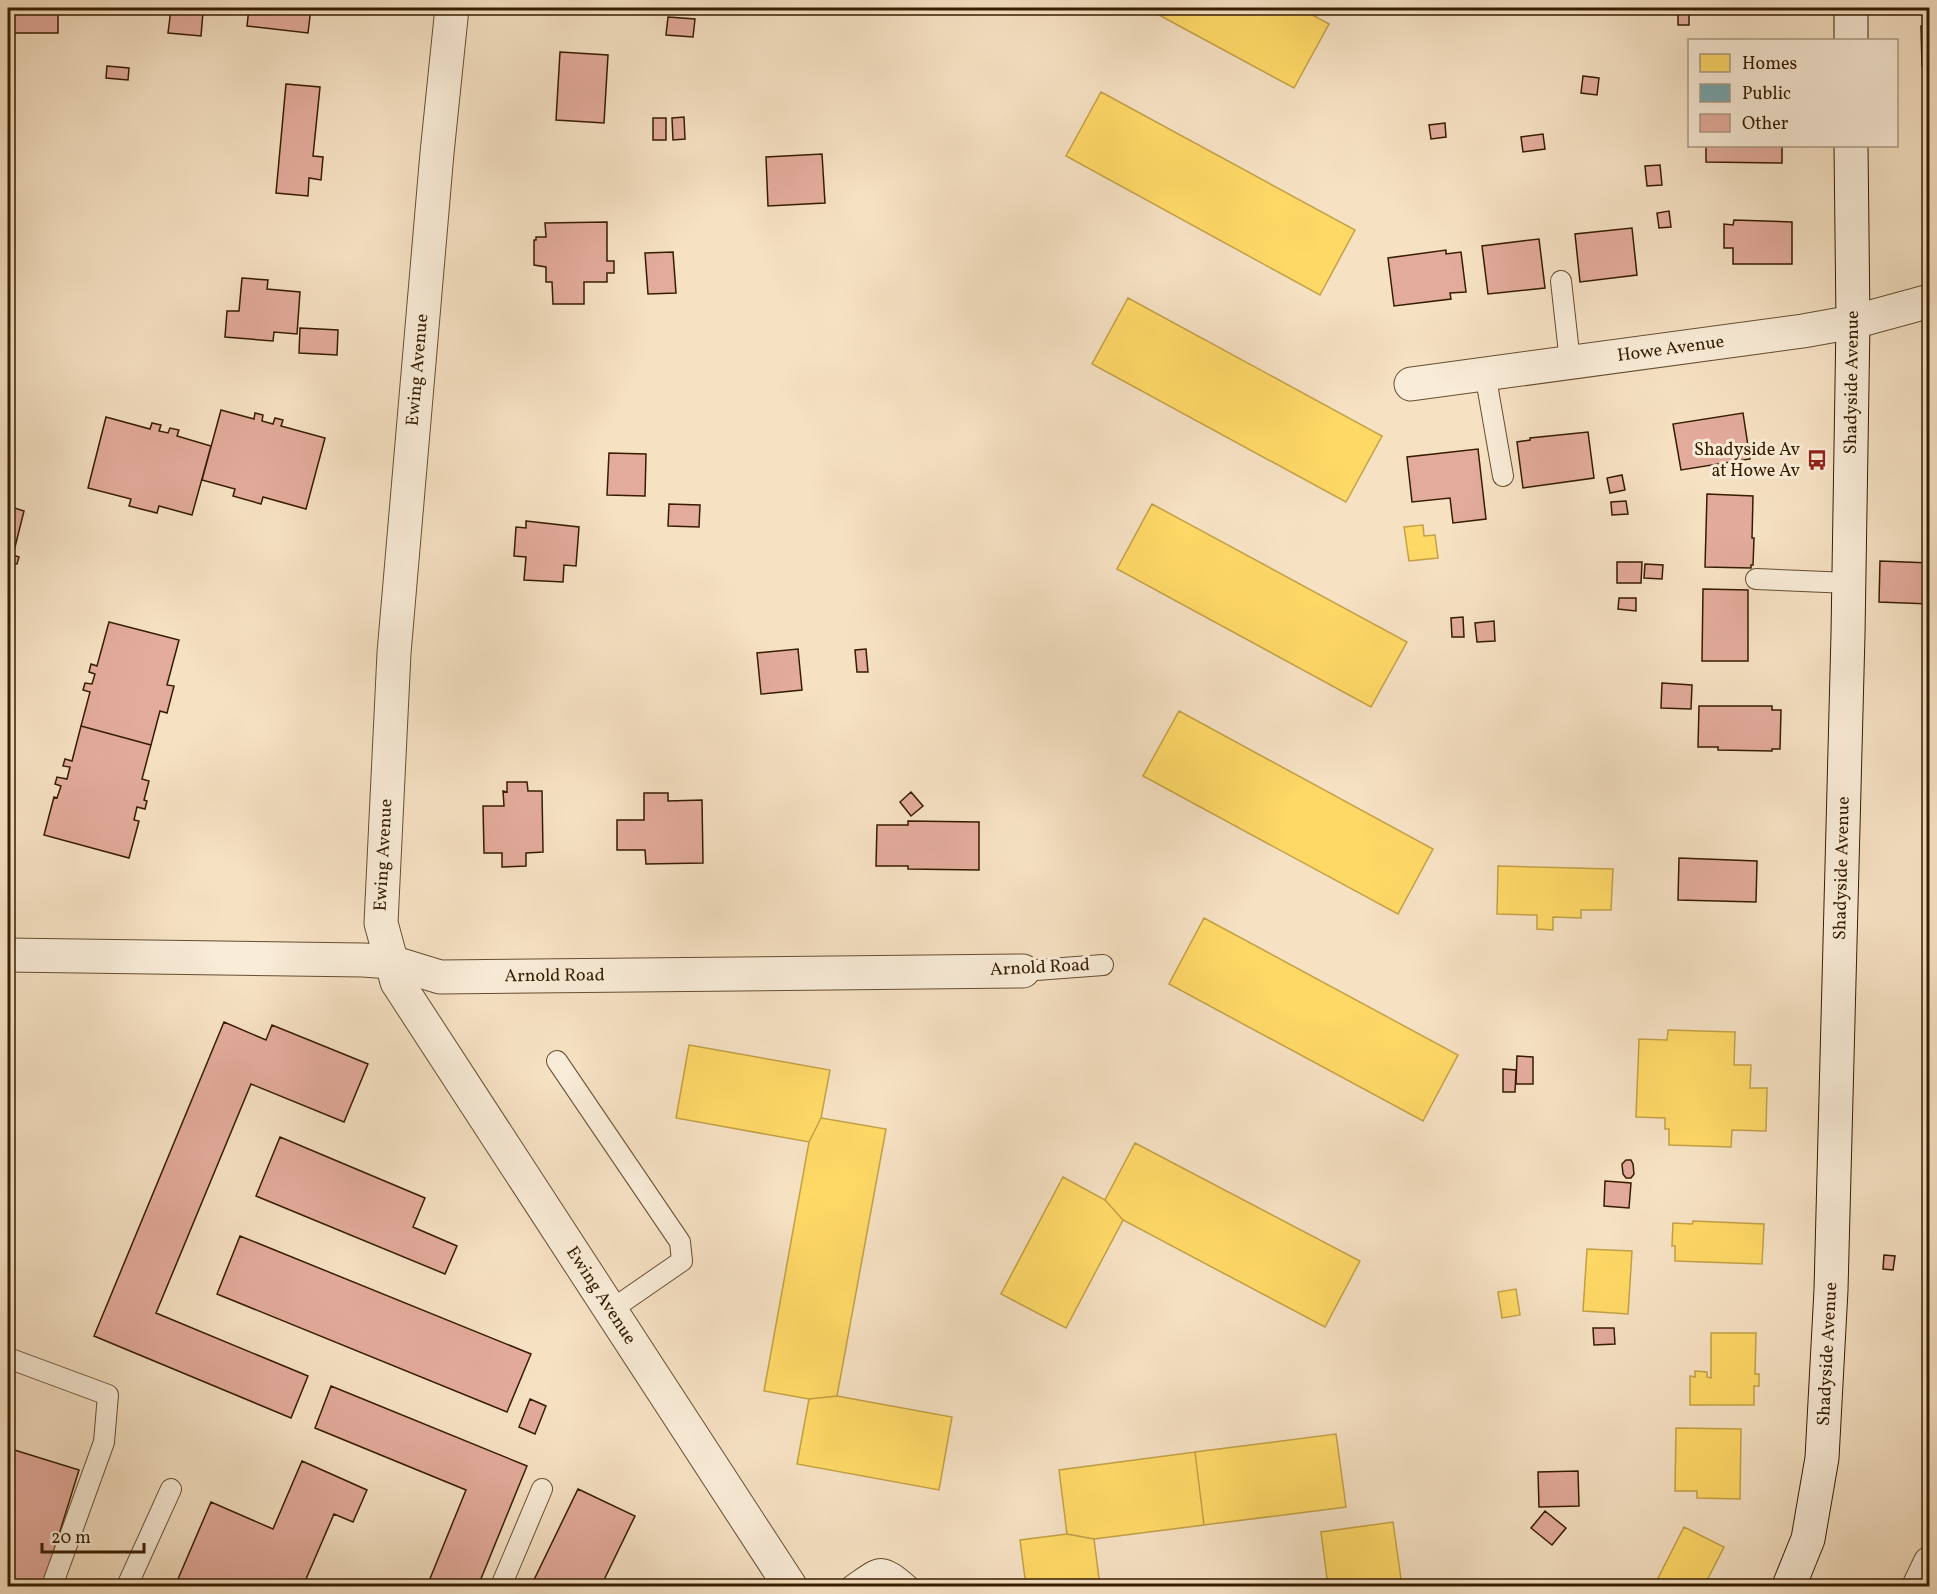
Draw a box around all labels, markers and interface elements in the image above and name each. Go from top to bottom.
legend [1688,39,1898,147]
text: Homes [1742,52,1797,77]
text: Public [1742,82,1791,107]
text: Other [1742,112,1789,137]
street label: Shadyside Avenue [1838,310,1866,455]
street label: Ewing Avenue [401,313,435,427]
street label: Howe Avenue [1616,329,1726,369]
place label: Shadyside Av at Howe Av [1694,438,1800,484]
bus stop icon: Shadyside Av at Howe Av [1805,448,1829,472]
street label: Shadyside Avenue [1828,796,1856,941]
street label: Ewing Avenue [369,798,399,912]
street label: Arnold Road [989,953,1091,983]
street label: Arnold Road [504,963,605,989]
street label: Ewing Avenue [560,1241,642,1349]
street label: Shadyside Avenue [1811,1282,1844,1427]
scale bar [42,1516,144,1554]
text: 20 m [51,1526,91,1551]

